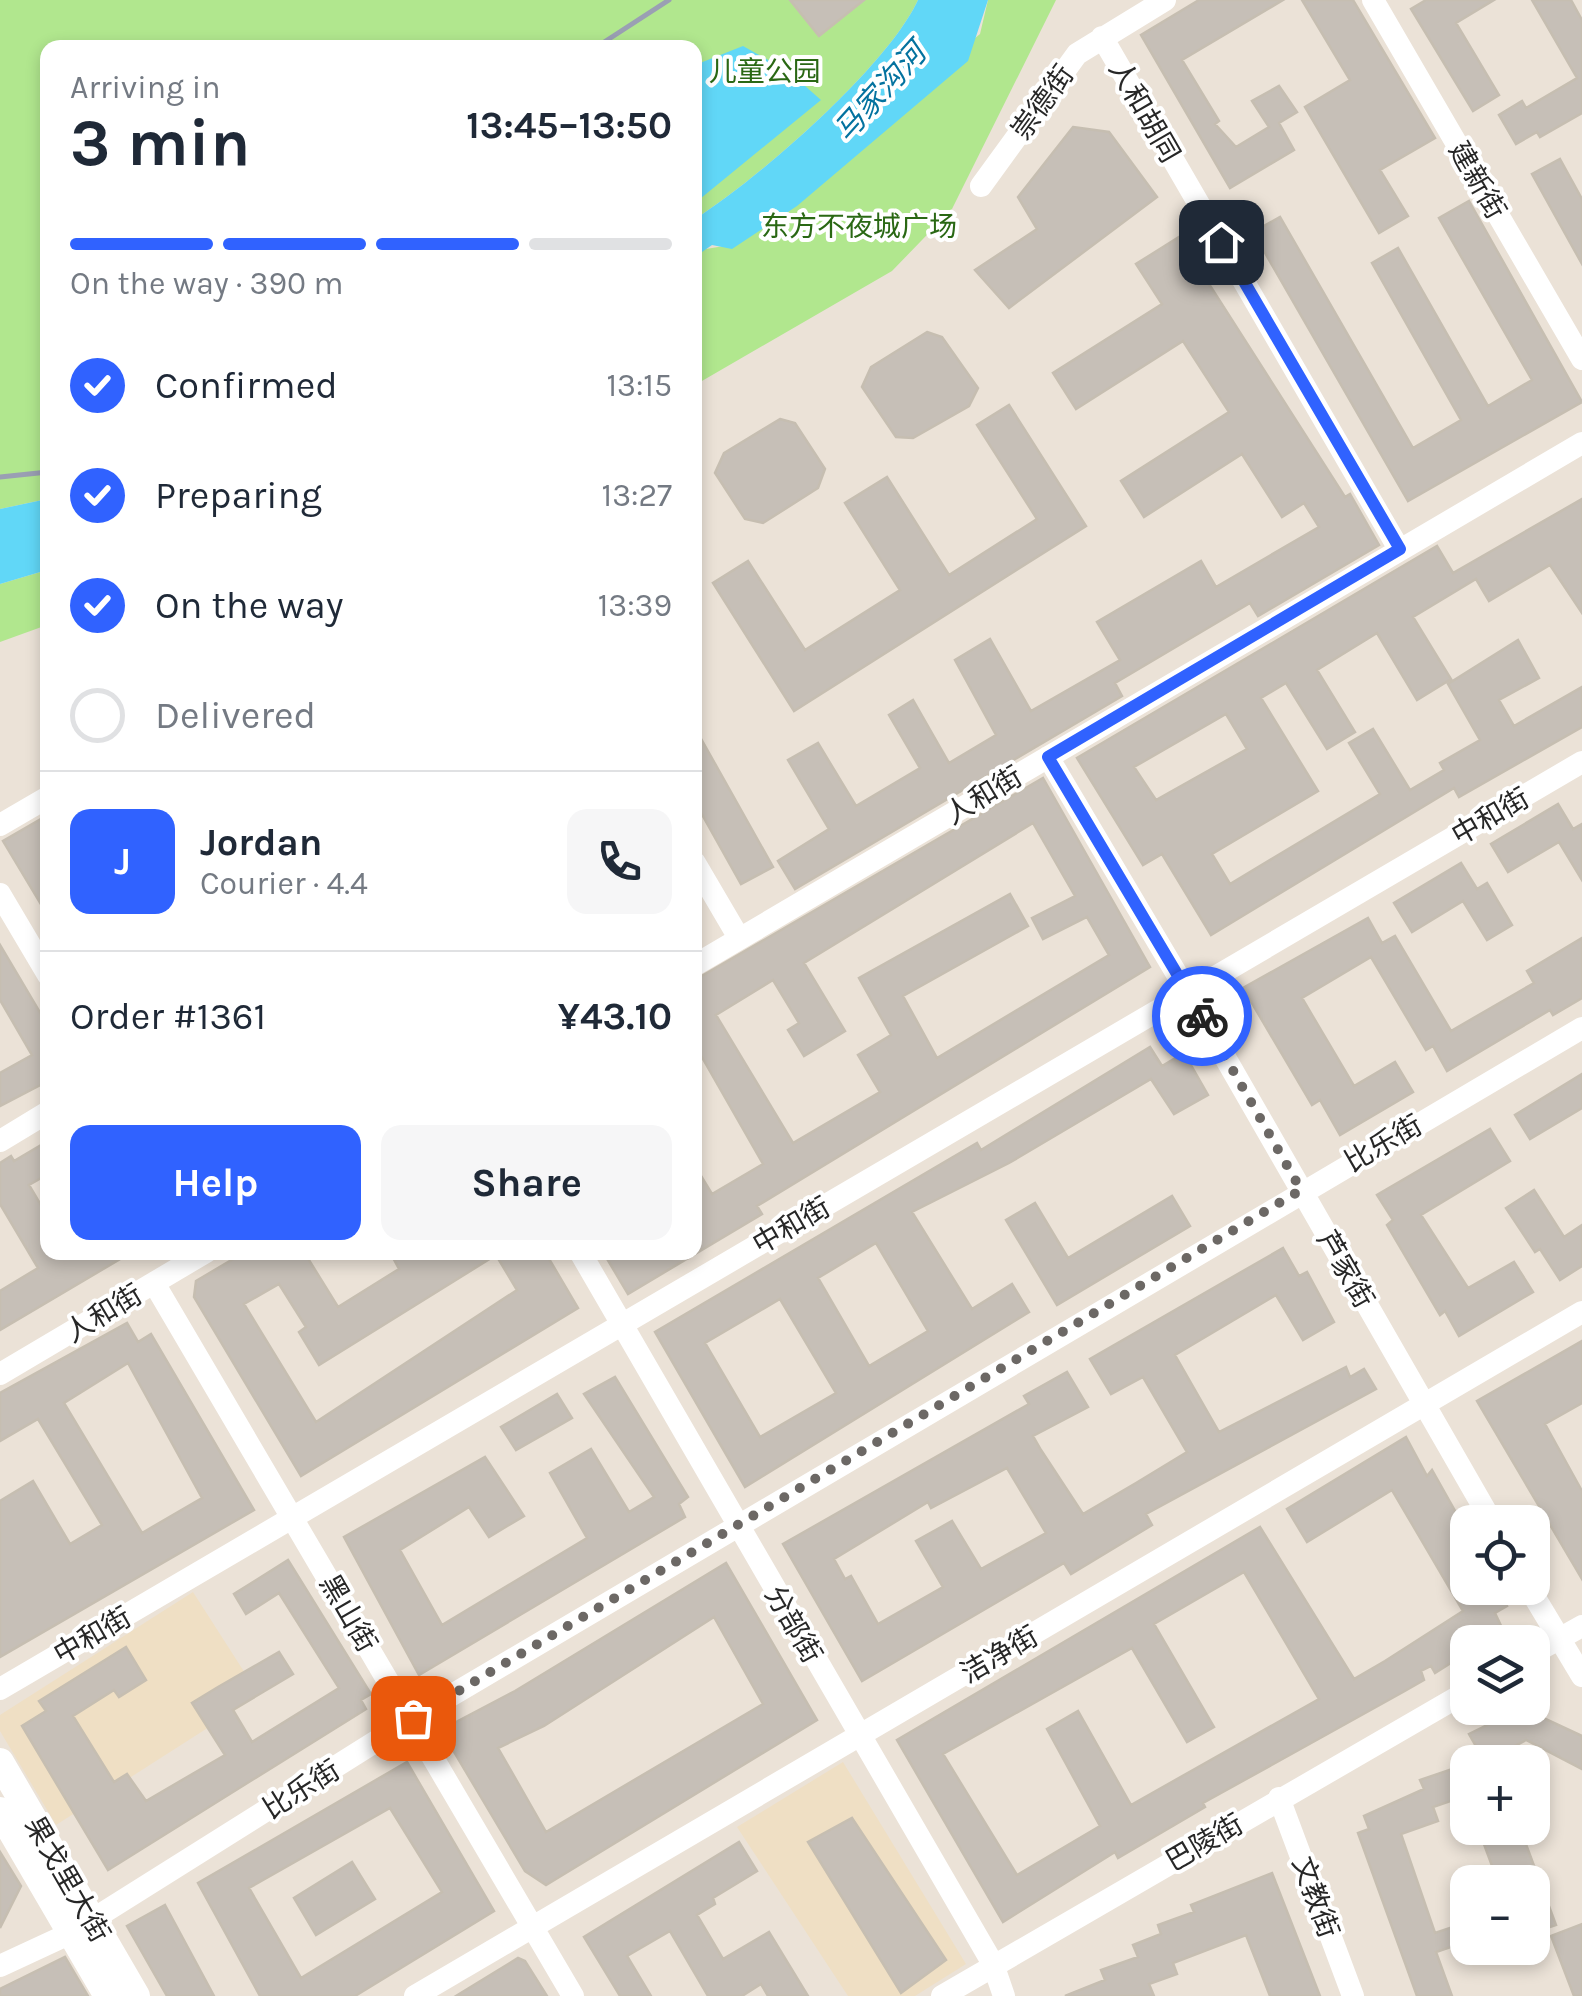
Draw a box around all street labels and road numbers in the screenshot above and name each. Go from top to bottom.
street label: 人和胡同 [1102,54,1187,168]
street label: 崇德街 [1004,59,1080,146]
street label: 建新街 [1442,136,1513,225]
street label: 人和街 [939,760,1028,831]
street label: 中和街 [1446,781,1535,852]
street label: 比乐街 [1339,1108,1428,1179]
street label: 中和街 [747,1190,836,1261]
street label: 芦家街 [1310,1225,1381,1314]
street label: 人和街 [59,1278,148,1349]
street label: 黑山街 [313,1569,384,1658]
street label: 分部街 [758,1580,829,1669]
street label: 中和街 [48,1600,137,1671]
street label: 洁净街 [955,1619,1044,1690]
street label: 比乐街 [257,1753,346,1826]
street label: 巴陵街 [1160,1807,1249,1878]
street label: 果戈里大街 [18,1810,117,1948]
street label: 文教街 [1286,1852,1345,1942]

